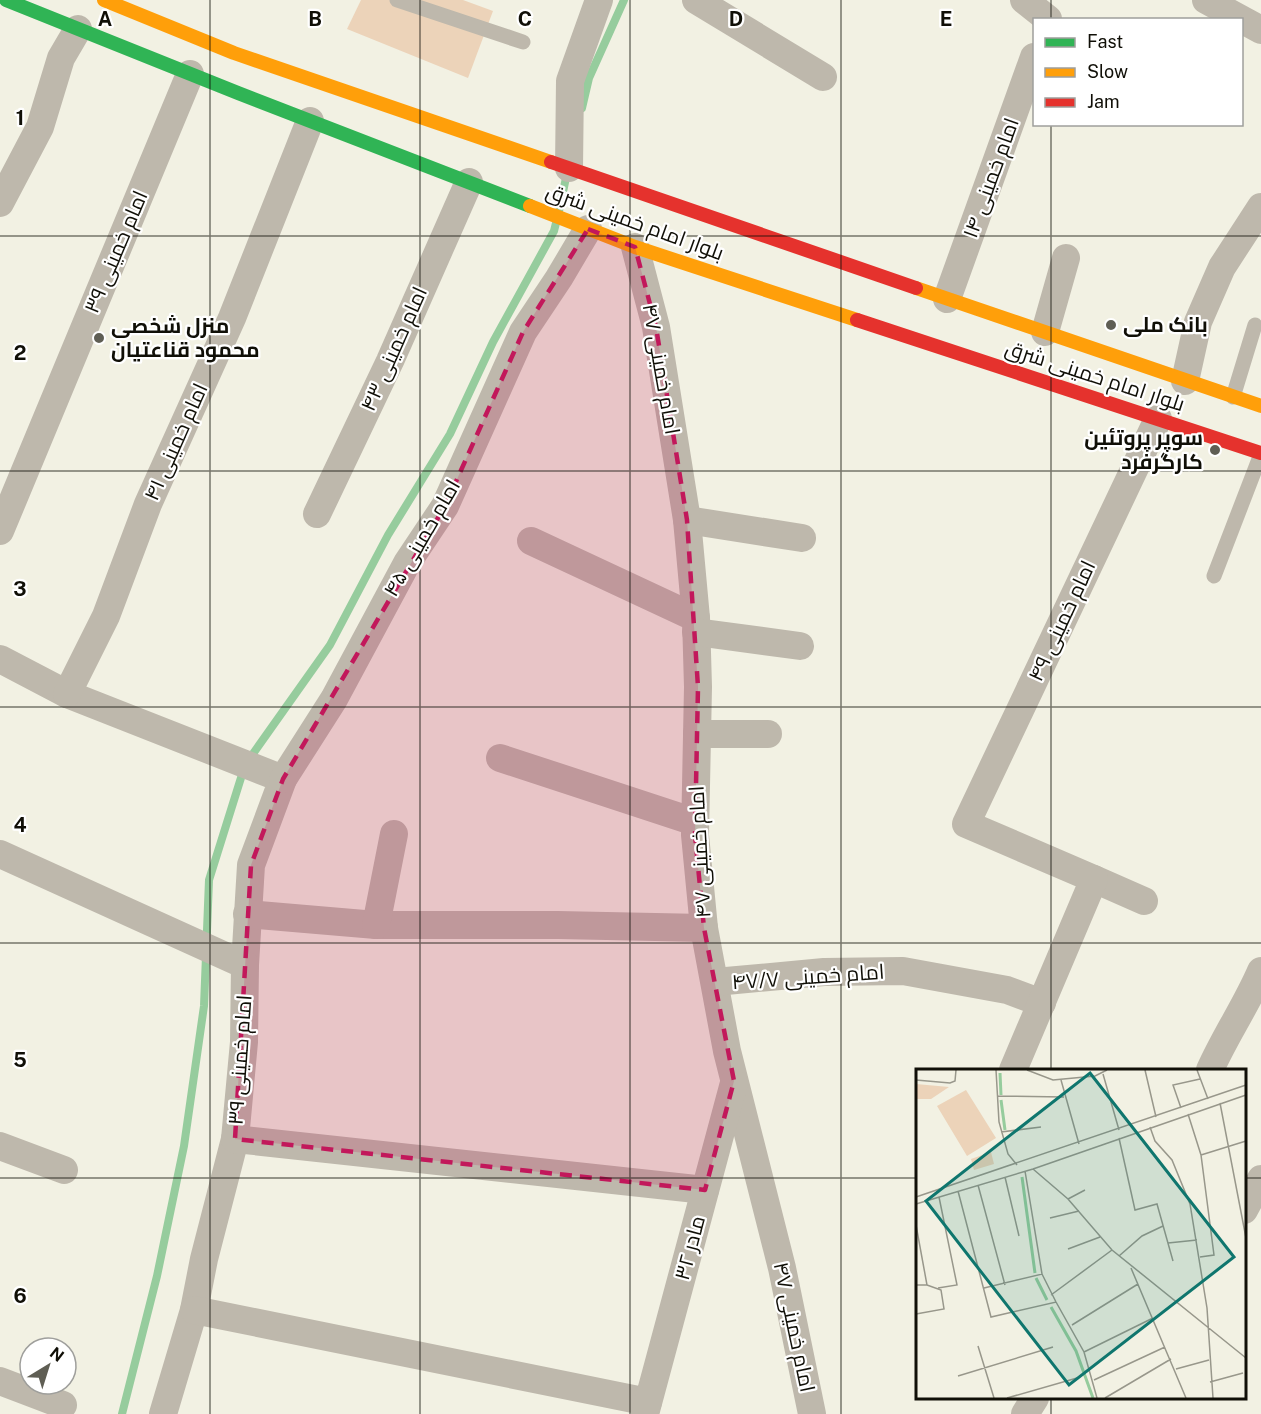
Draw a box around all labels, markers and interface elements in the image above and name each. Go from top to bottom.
text: A [98,7,112,31]
text: B [308,7,322,31]
text: C [518,7,532,31]
text: D [729,7,743,31]
text: E [940,7,952,31]
legend [1033,18,1243,126]
text: Fast [1087,31,1123,52]
text: Slow [1087,61,1128,82]
text: Jam [1087,91,1120,112]
text: 1 [16,106,24,130]
street label: امام خمینی ۱۴ [957,114,1026,242]
street label: بلوار امام خمینی شرق [542,178,727,267]
street label: امام خمینی ۳۹ [79,187,154,318]
street label: امام خمینی ۴۳ [355,283,434,416]
street label: امام خمینی ۴۷ [636,302,685,437]
place label: بانک ملی [1123,312,1208,337]
place label: منزل شخصی محمود قناعتیان [111,313,260,363]
marker: بانک ملی [1104,318,1118,332]
marker: منزل شخصی محمود قناعتیان [92,331,106,345]
street label: بلوار امام خمینی شرق [1002,335,1188,418]
text: 2 [14,341,26,365]
street label: امام خمینی ۴۱ [139,379,214,505]
place label: سوپر پروتئین کارگرفرد [1084,425,1203,474]
marker: سوپر پروتئین کارگرفرد [1208,443,1222,457]
street label: امام خمینی ۴۵ [378,475,467,602]
street label: امام خمینی ۴۹ [1023,556,1102,686]
text: 3 [13,577,27,601]
street label: امام خمینی ۴۷ [684,785,717,919]
text: 4 [13,813,27,837]
street label: امام خمینی ۴۷/۷ [731,959,885,996]
street label: امام خمینی ۳۹ [222,994,259,1126]
text: 5 [13,1048,27,1072]
inset map [916,1069,1246,1399]
street label: مادر ۳۲ [669,1213,710,1283]
street label: امام خمینی ۴۷ [767,1260,820,1395]
text: 6 [13,1284,27,1308]
north arrow [18,1336,78,1396]
text: N [46,1343,68,1366]

